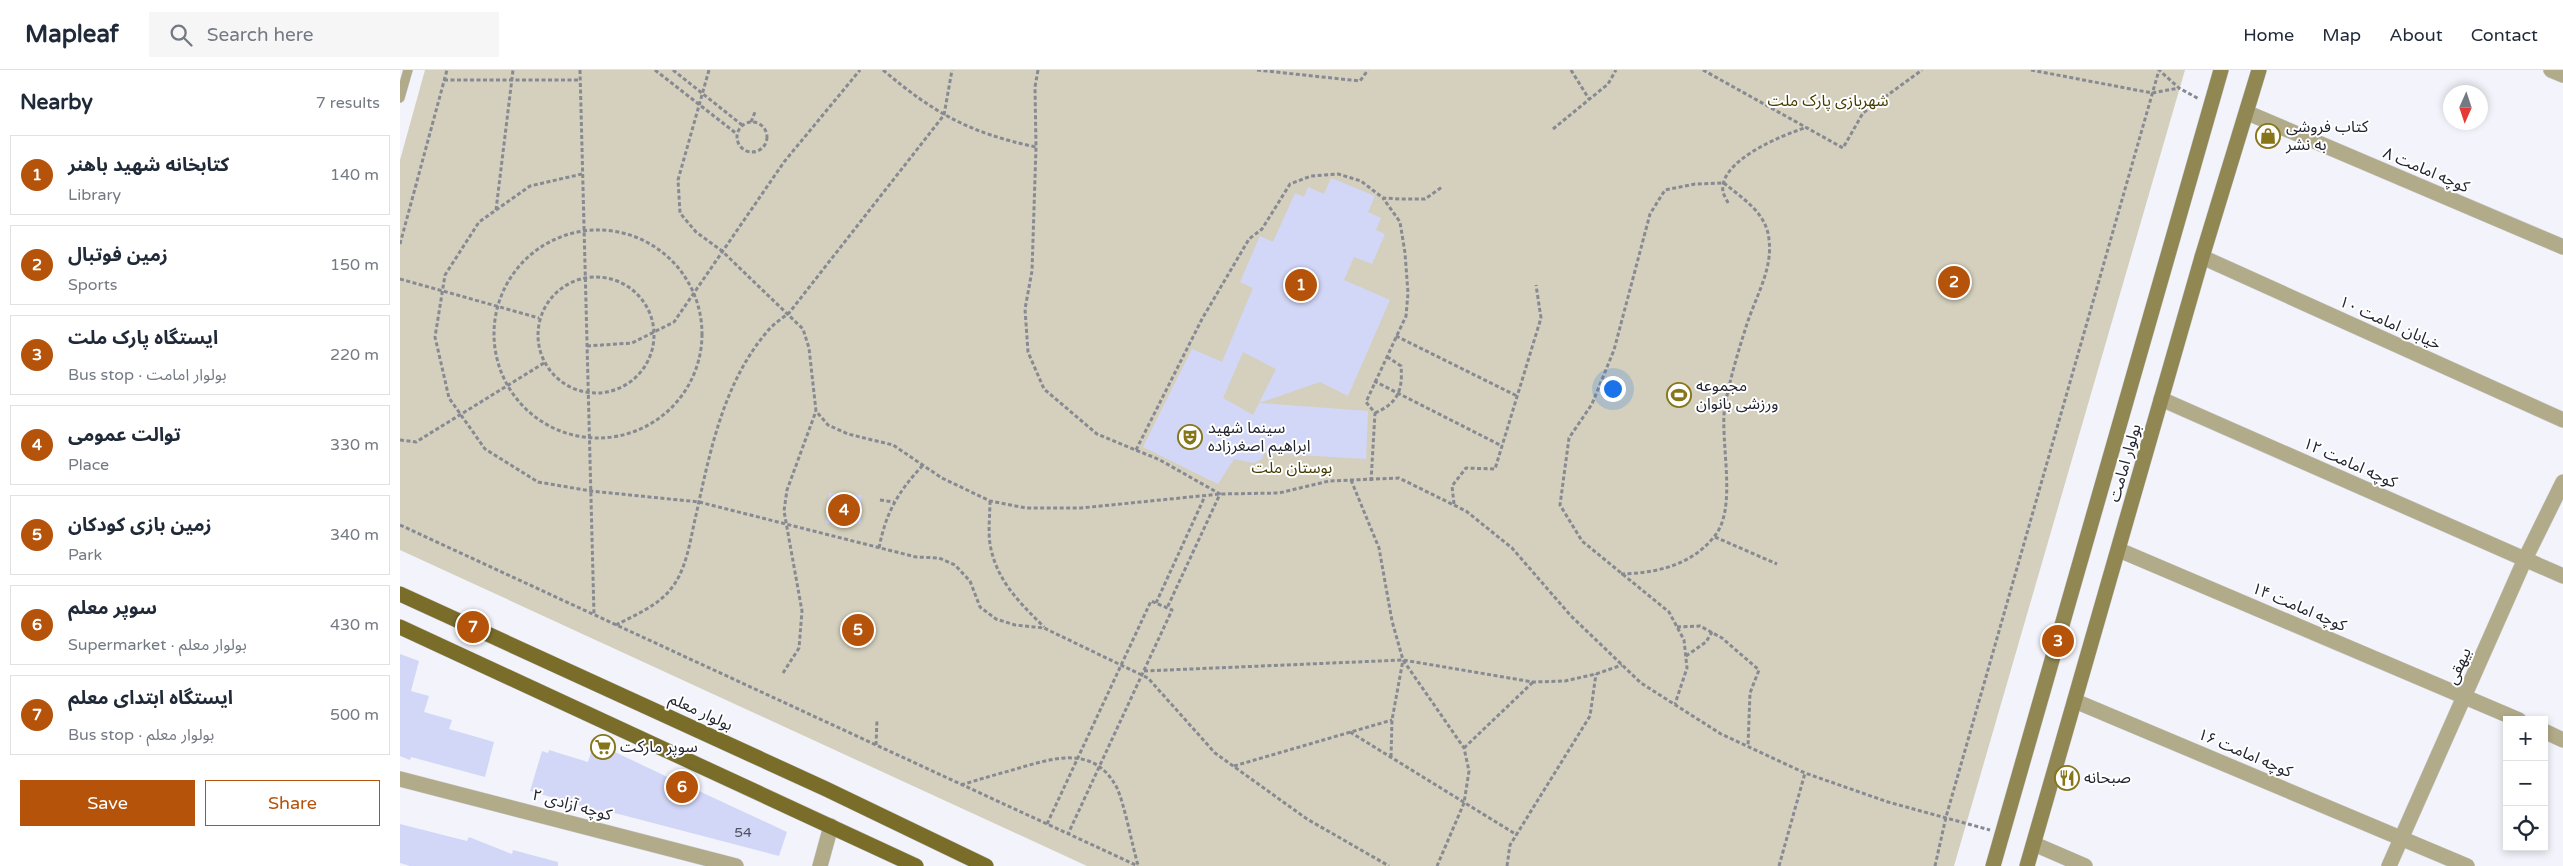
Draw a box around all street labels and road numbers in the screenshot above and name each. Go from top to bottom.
street label: کوچه امامت ۸ [2380,143,2472,197]
street label: خیابان امامت ۱۰ [2336,292,2444,354]
street label: بولوار امامت [2104,422,2146,504]
street label: کوچه امامت ۱۲ [2300,433,2400,493]
street label: کوچه امامت ۱۴ [2249,578,2350,636]
street label: بیهقی [2442,645,2476,687]
street label: بولوار معلم [665,689,736,737]
street label: کوچه امامت ۱۶ [2195,724,2296,782]
street label: کوچه آزادی ۲ [530,785,614,825]

